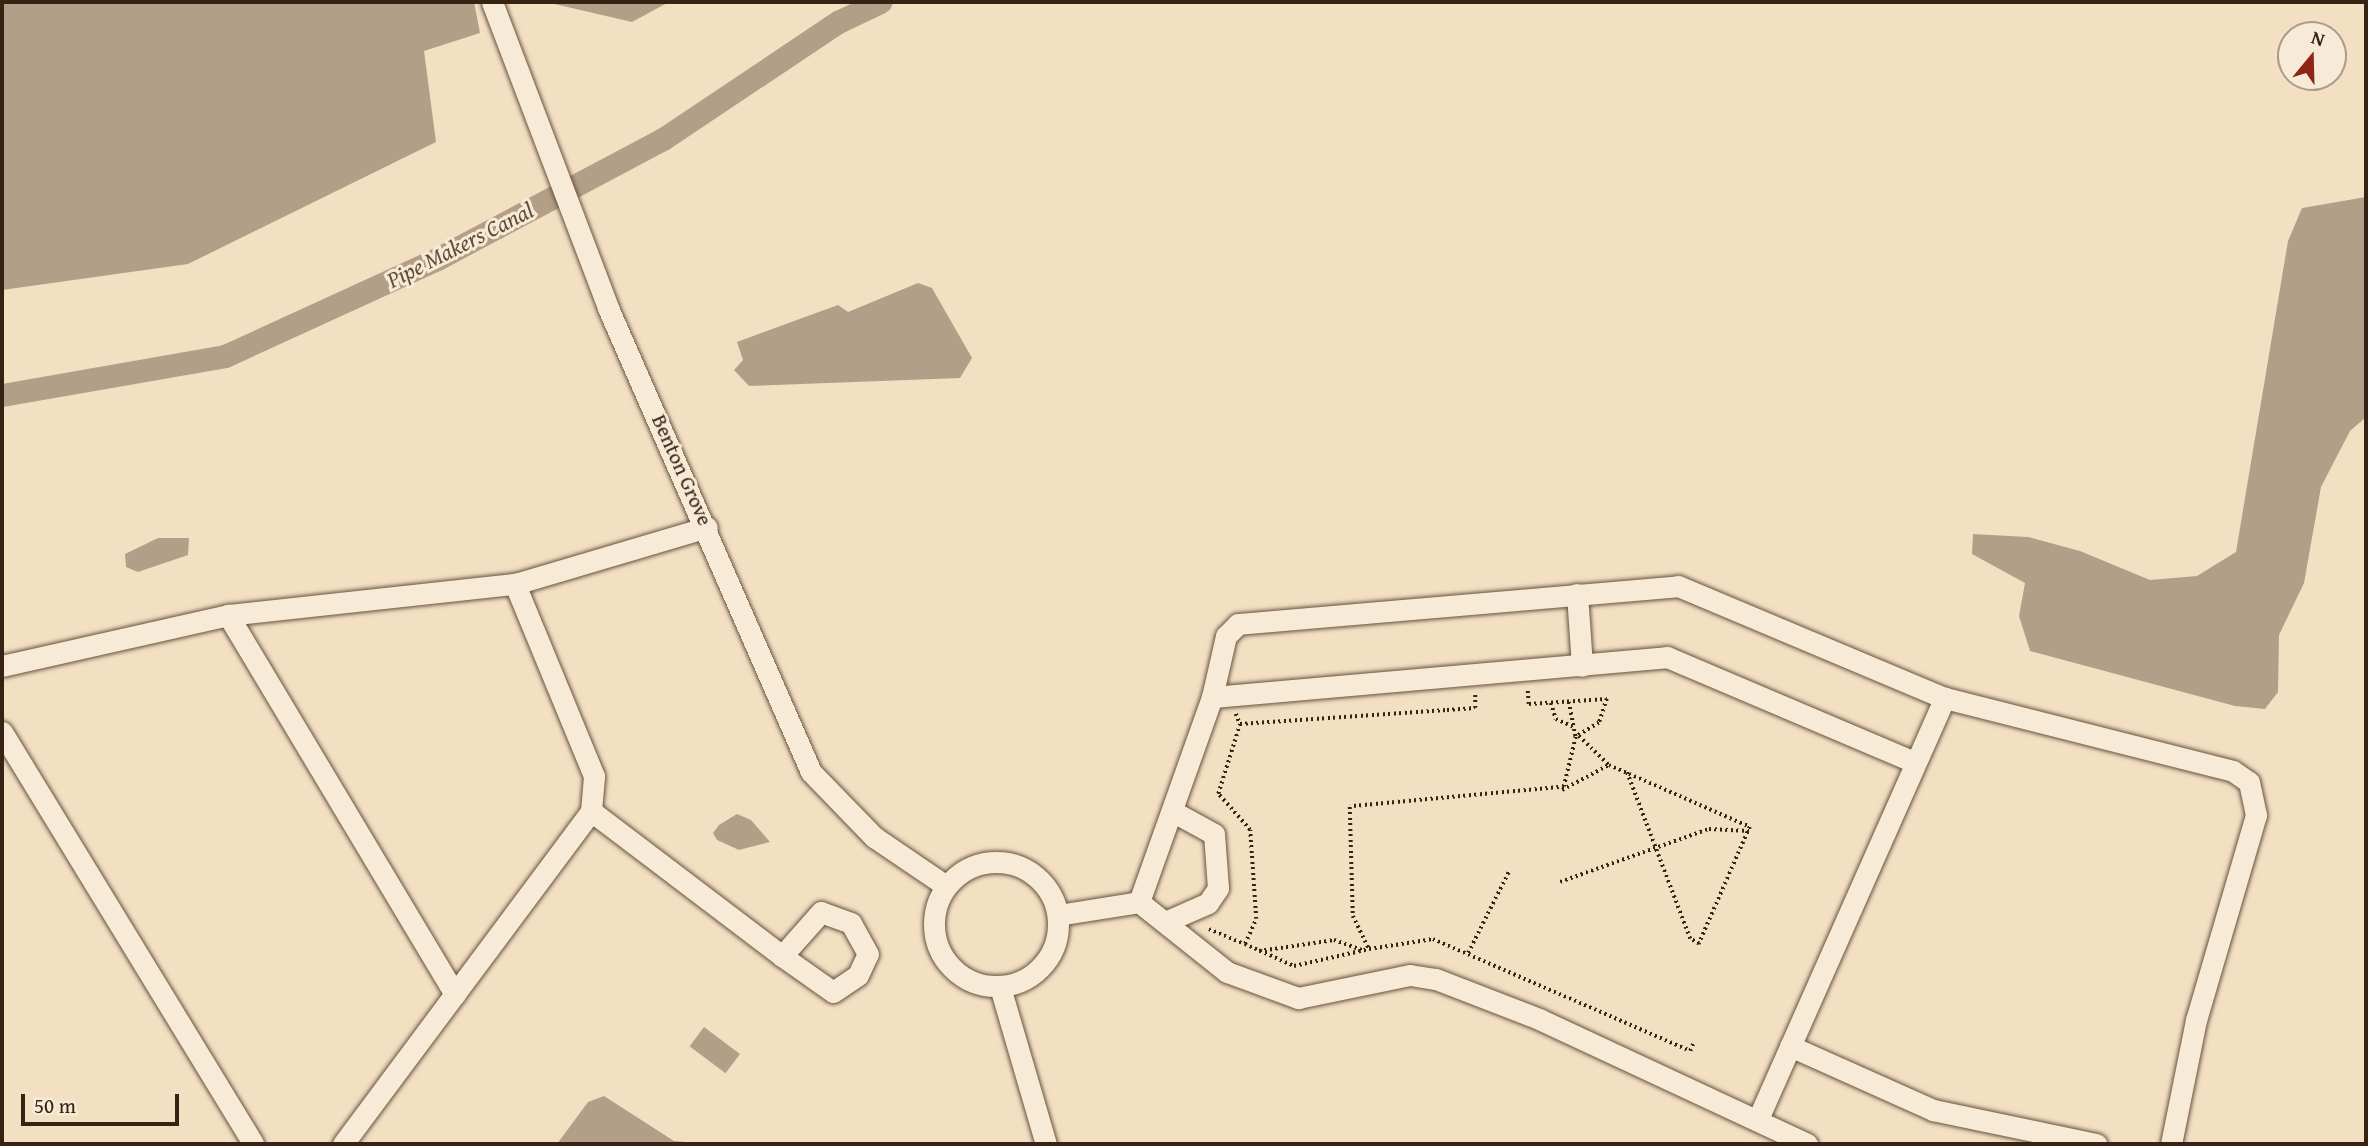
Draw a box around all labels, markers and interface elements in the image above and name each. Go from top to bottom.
north arrow [2277,21,2347,91]
text: N [2308,23,2329,53]
water label: Pipe Makers Canal [382,196,538,294]
street label: Benton Grove [646,411,718,529]
scale bar [24,1080,182,1124]
text: 50 m [34,1090,76,1121]

